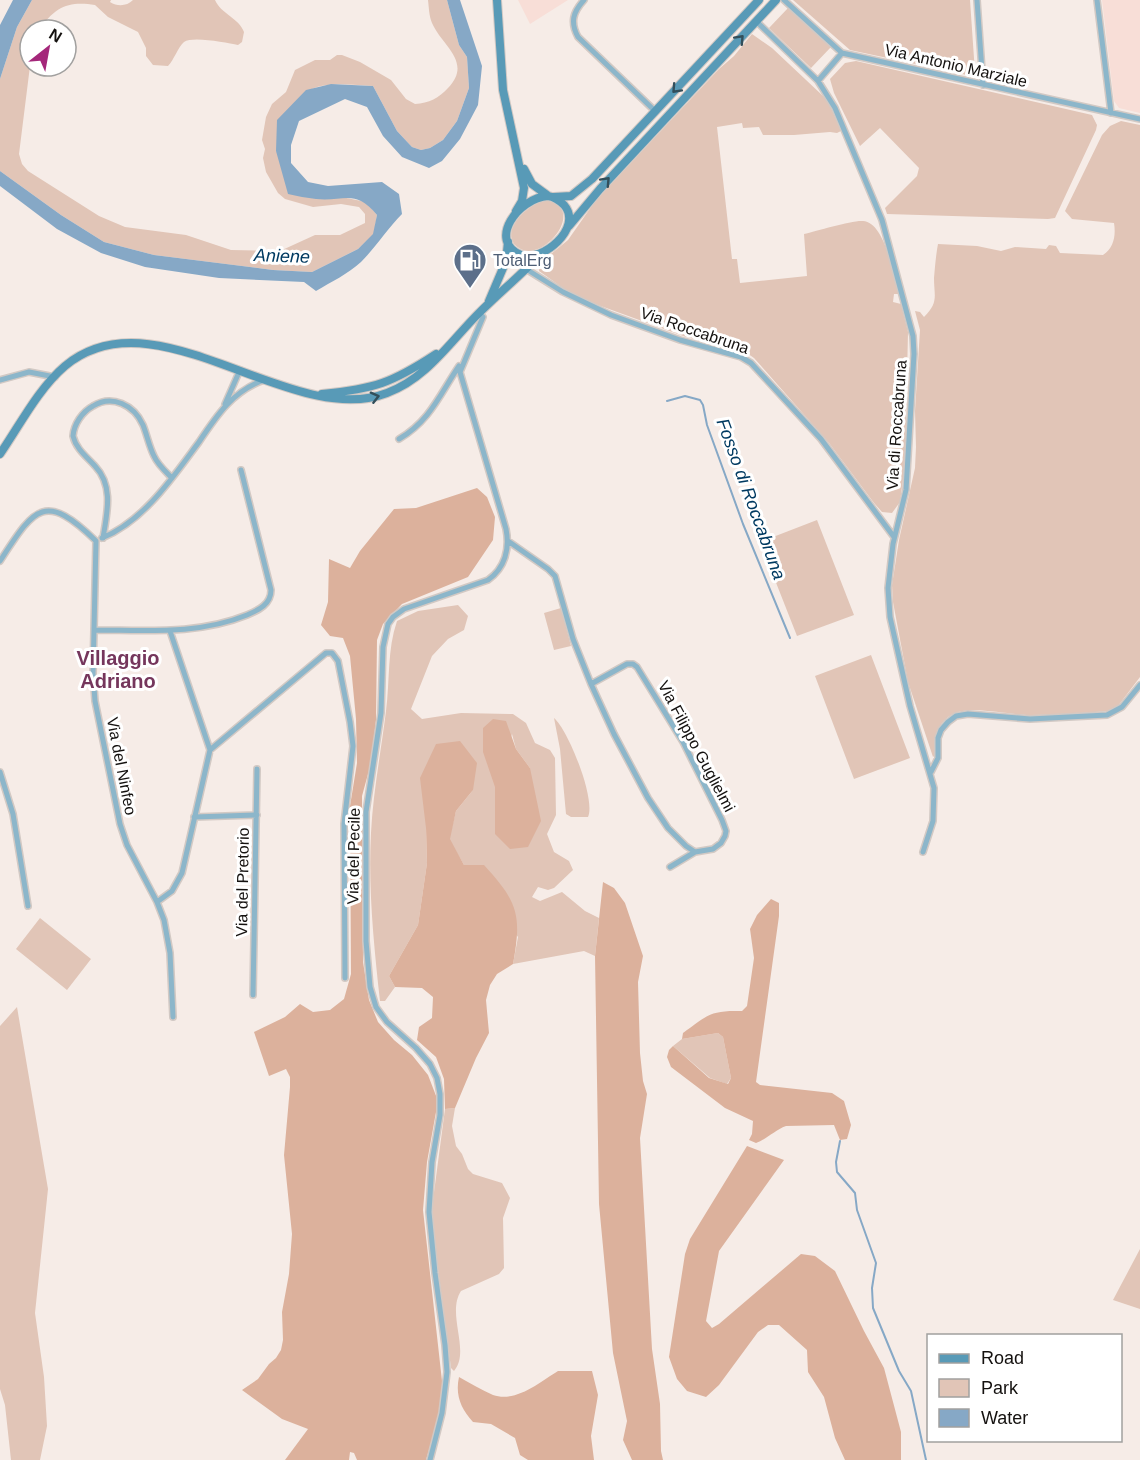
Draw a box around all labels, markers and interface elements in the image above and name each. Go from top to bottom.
north arrow [18,18,78,78]
text: N [46,25,65,46]
one-way arrow [732,35,743,46]
street label: Via Antonio Marziale [883,41,1029,90]
one-way arrow [672,82,683,92]
one-way arrow [599,178,610,189]
fuel station icon: TotalErg [452,242,488,289]
water label: Aniene [253,245,310,267]
place label: TotalErg [493,252,552,269]
street label: Via Roccabruna [638,304,751,357]
street label: Via di Roccabruna [883,359,910,491]
one-way arrow [370,391,380,404]
water label: Fosso di Roccabruna [713,416,789,582]
district label: Villaggio Adriano [77,647,159,692]
street label: Via Filippo Guglielmi [655,678,738,814]
street label: Via del Ninfeo [104,716,139,817]
street label: Via del Pecile [344,807,363,904]
street label: Via del Pretorio [233,827,252,937]
legend [927,1334,1122,1442]
text: Road [981,1348,1024,1368]
text: Park [981,1378,1019,1398]
text: Water [981,1408,1028,1428]

